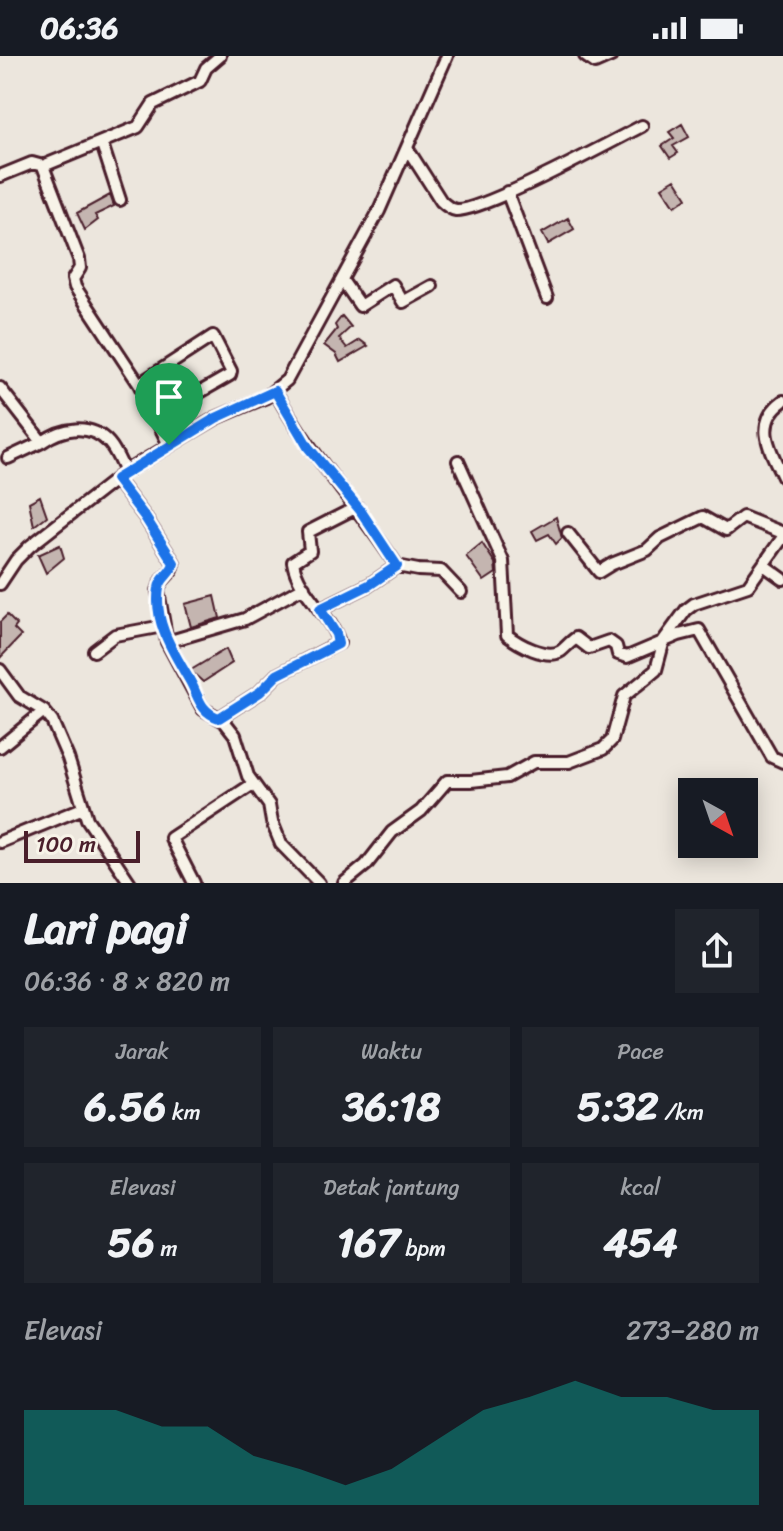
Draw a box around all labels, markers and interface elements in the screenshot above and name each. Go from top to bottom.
text: 06:36 [40,1,119,55]
pin [135,363,203,445]
icon: arrive [147,375,191,419]
north arrow [678,778,758,858]
map controls [678,778,758,858]
text: 100 m [36,825,96,864]
scale bar [24,827,140,863]
text: Lari pagi [24,889,188,967]
button: share [675,909,759,993]
text: 06:36 · 8 × 820 m [24,958,230,1004]
text: Jarak [116,1032,169,1071]
text: Waktu [361,1032,422,1071]
text: Pace [617,1032,664,1071]
text: 6.56 [84,1071,166,1142]
text: 36:18 [342,1071,441,1142]
text: 5:32 [577,1071,659,1142]
text: km [166,1093,201,1132]
text: /km [659,1093,704,1132]
text: Elevasi [109,1168,176,1207]
text: Detak jantung [323,1168,460,1207]
text: kcal [621,1168,660,1207]
text: 56 [108,1207,155,1278]
text: 167 [337,1207,400,1278]
text: 454 [603,1207,678,1278]
text: m [155,1229,177,1268]
text: bpm [400,1229,446,1268]
text: Elevasi [24,1307,102,1353]
text: 273–280 m [626,1307,759,1353]

